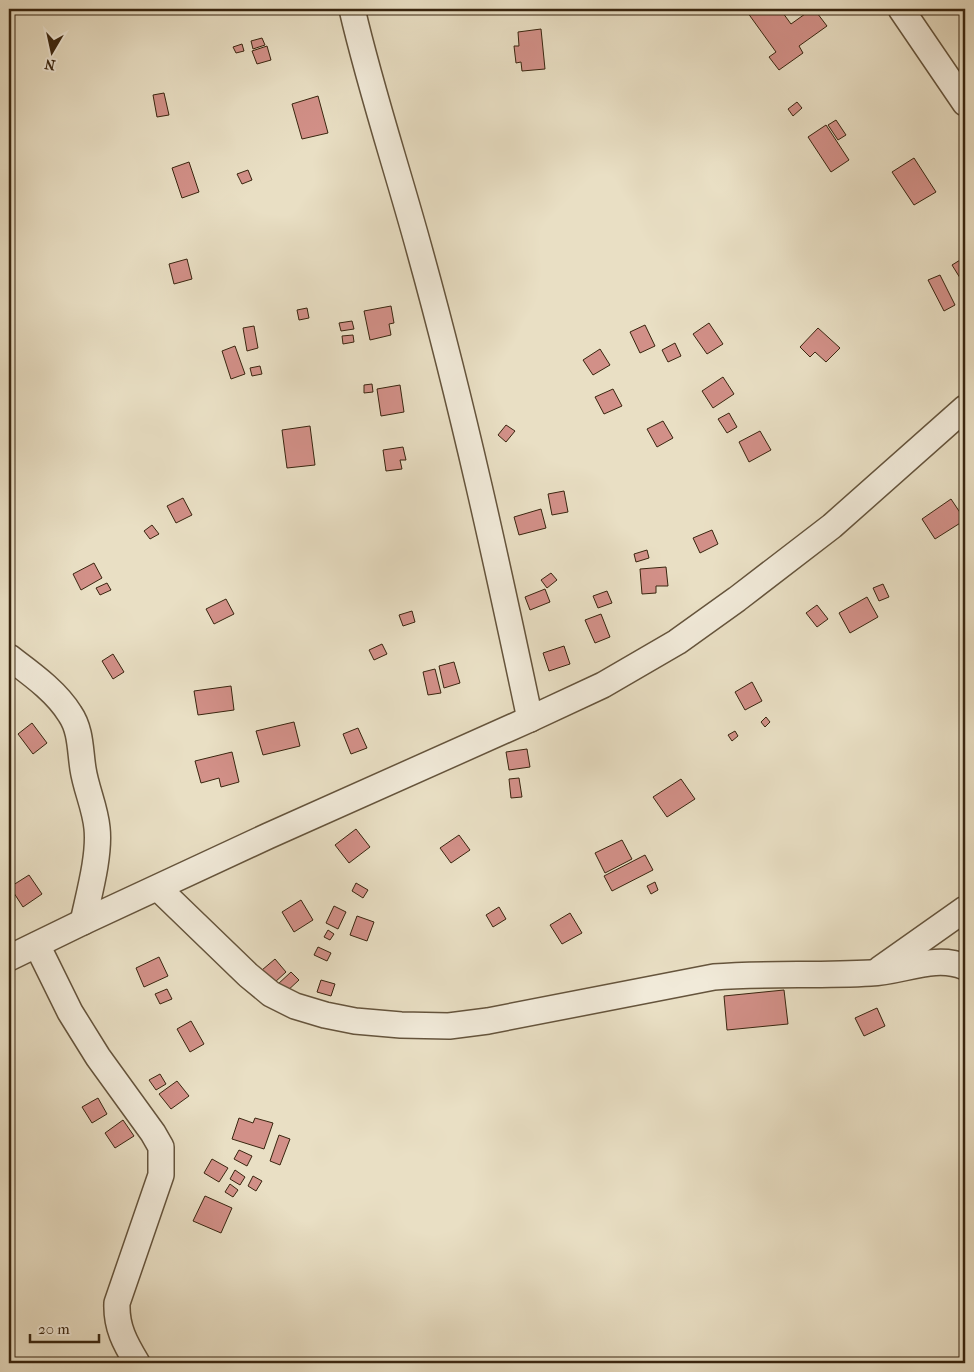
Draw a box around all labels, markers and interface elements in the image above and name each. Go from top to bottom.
north arrow [28,28,78,78]
text: N [43,55,57,74]
scale bar [30,1312,99,1344]
text: 20 m [38,1320,70,1338]

